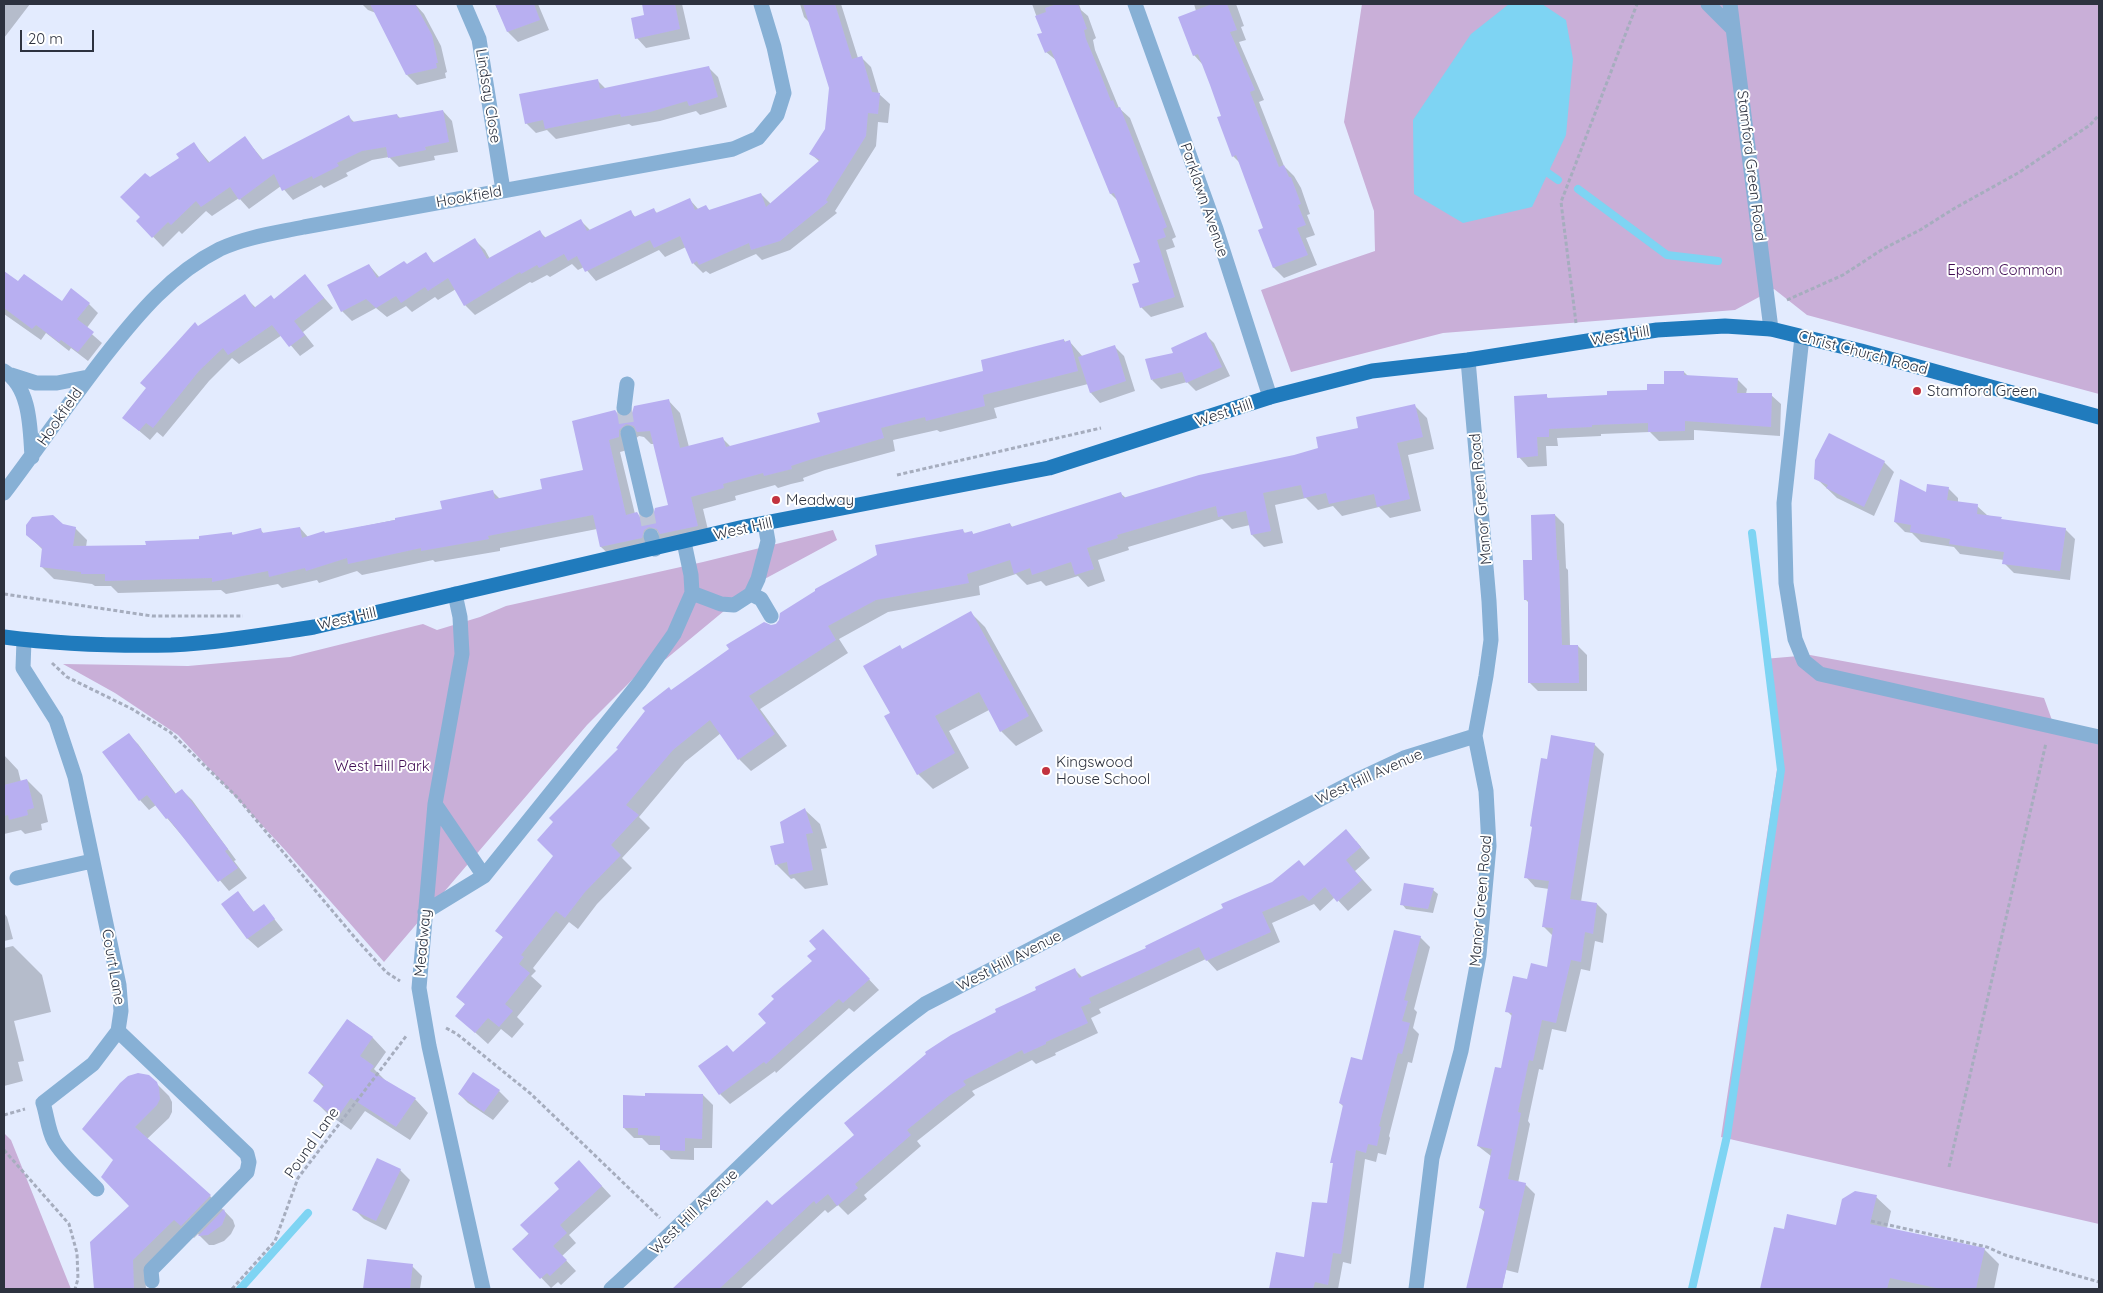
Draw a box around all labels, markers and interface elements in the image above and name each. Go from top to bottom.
scale bar [22,20,96,52]
text: 20 m [28,29,63,48]
street label: Lindsay Close [472,47,504,145]
street label: Stamford Green Road [1733,90,1769,242]
street label: Parklawn Avenue [1176,141,1232,259]
street label: Hookfield [435,182,503,212]
park label: Epsom Common [1947,261,2063,279]
street label: West Hill [1589,322,1651,350]
street label: Christ Church Road [1796,327,1930,379]
place label: Stamford Green [1927,382,2037,400]
street label: Hookfield [34,385,86,449]
marker: Stamford Green [1911,385,1923,397]
street label: West Hill [1193,395,1255,431]
street label: Manor Green Road [1466,433,1496,565]
place label: Meadway [786,491,854,509]
marker: Meadway [770,494,782,506]
street label: West Hill [712,514,774,544]
street label: West Hill [316,603,378,635]
street label: West Hill Avenue [1313,745,1425,809]
place label: Kingswood House School [1056,753,1150,788]
park label: West Hill Park [334,757,430,775]
marker: Kingswood House School [1040,765,1052,777]
street label: Manor Green Road [1466,835,1496,967]
street label: Meadway [411,908,435,978]
street label: West Hill Avenue [954,927,1064,995]
street label: Court Lane [97,928,129,1006]
street label: Pound Lane [281,1104,343,1182]
street label: West Hill Avenue [646,1165,742,1259]

